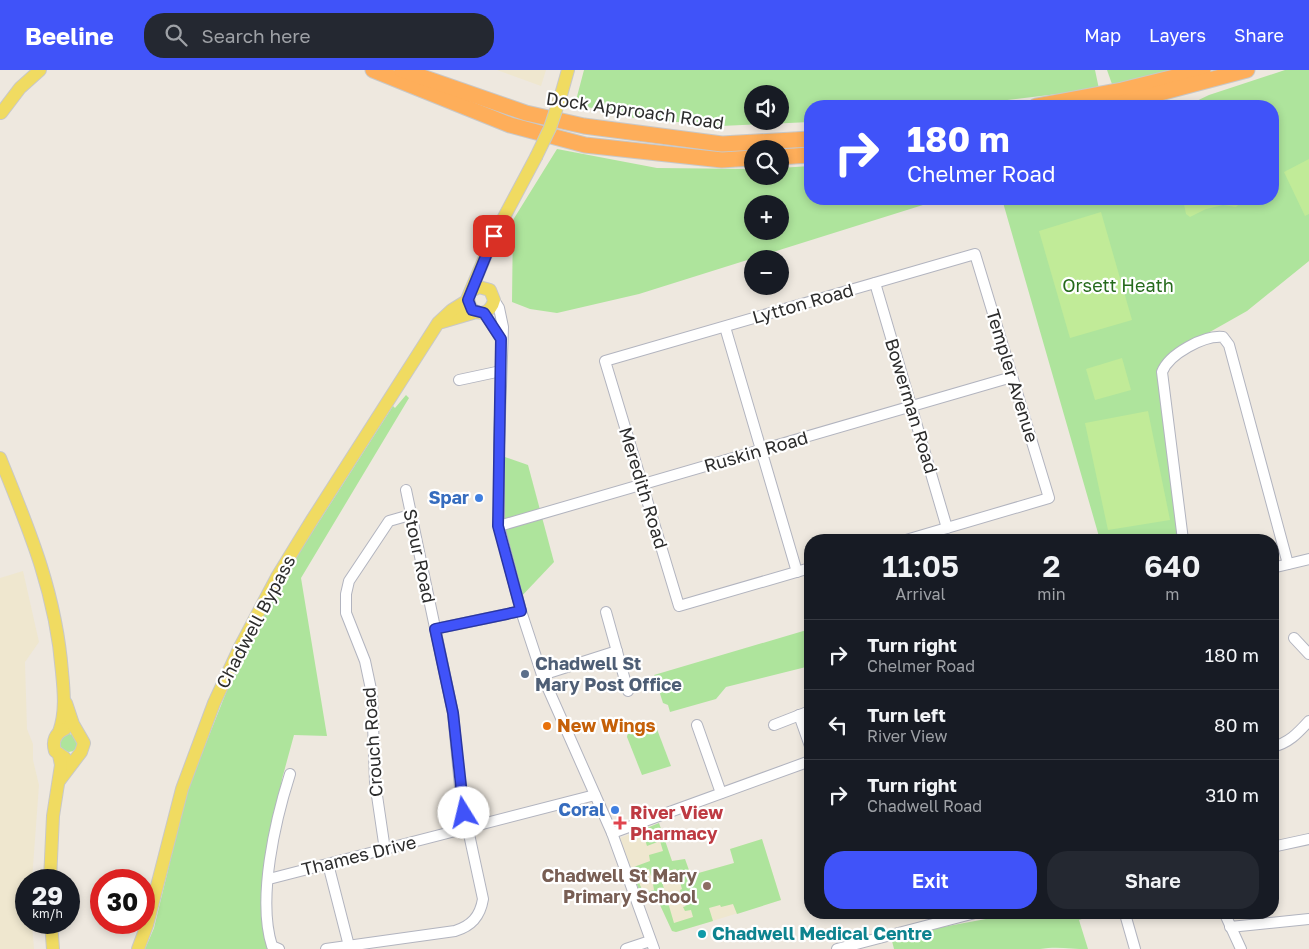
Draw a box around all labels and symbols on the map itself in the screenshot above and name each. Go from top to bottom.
street label: Dock Approach Road [545,87,725,133]
pin [473,215,515,257]
park label: Orsett Heath [1062,274,1174,296]
street label: Lytton Road [750,278,856,328]
street label: Templer Avenue [982,306,1044,445]
street label: Bowerman Road [881,335,943,476]
street label: Meredith Road [615,424,673,551]
street label: Ruskin Road [701,426,810,476]
place label: Spar [428,486,469,508]
marker: Spar [473,492,485,504]
street label: Stour Road [399,507,441,605]
street label: Chadwell Bypass [211,551,300,692]
place label: Chadwell St Mary Post Office [535,652,682,695]
marker: Chadwell St Mary Post Office [519,668,531,680]
street label: Crouch Road [357,686,387,798]
place label: New Wings [557,714,656,736]
marker: New Wings [541,720,553,732]
position arrow [437,786,489,838]
place label: Coral [558,798,605,820]
place label: River View Pharmacy [630,801,723,844]
marker: Coral [609,804,621,816]
marker: River View Pharmacy [614,817,626,829]
street label: Thames Drive [299,830,418,880]
place label: Chadwell St Mary Primary School [541,864,697,907]
speed limit sign: 30 [90,869,155,934]
marker: Chadwell St Mary Primary School [701,880,713,892]
place label: Chadwell Medical Centre [712,922,932,944]
marker: Chadwell Medical Centre [696,928,708,940]

